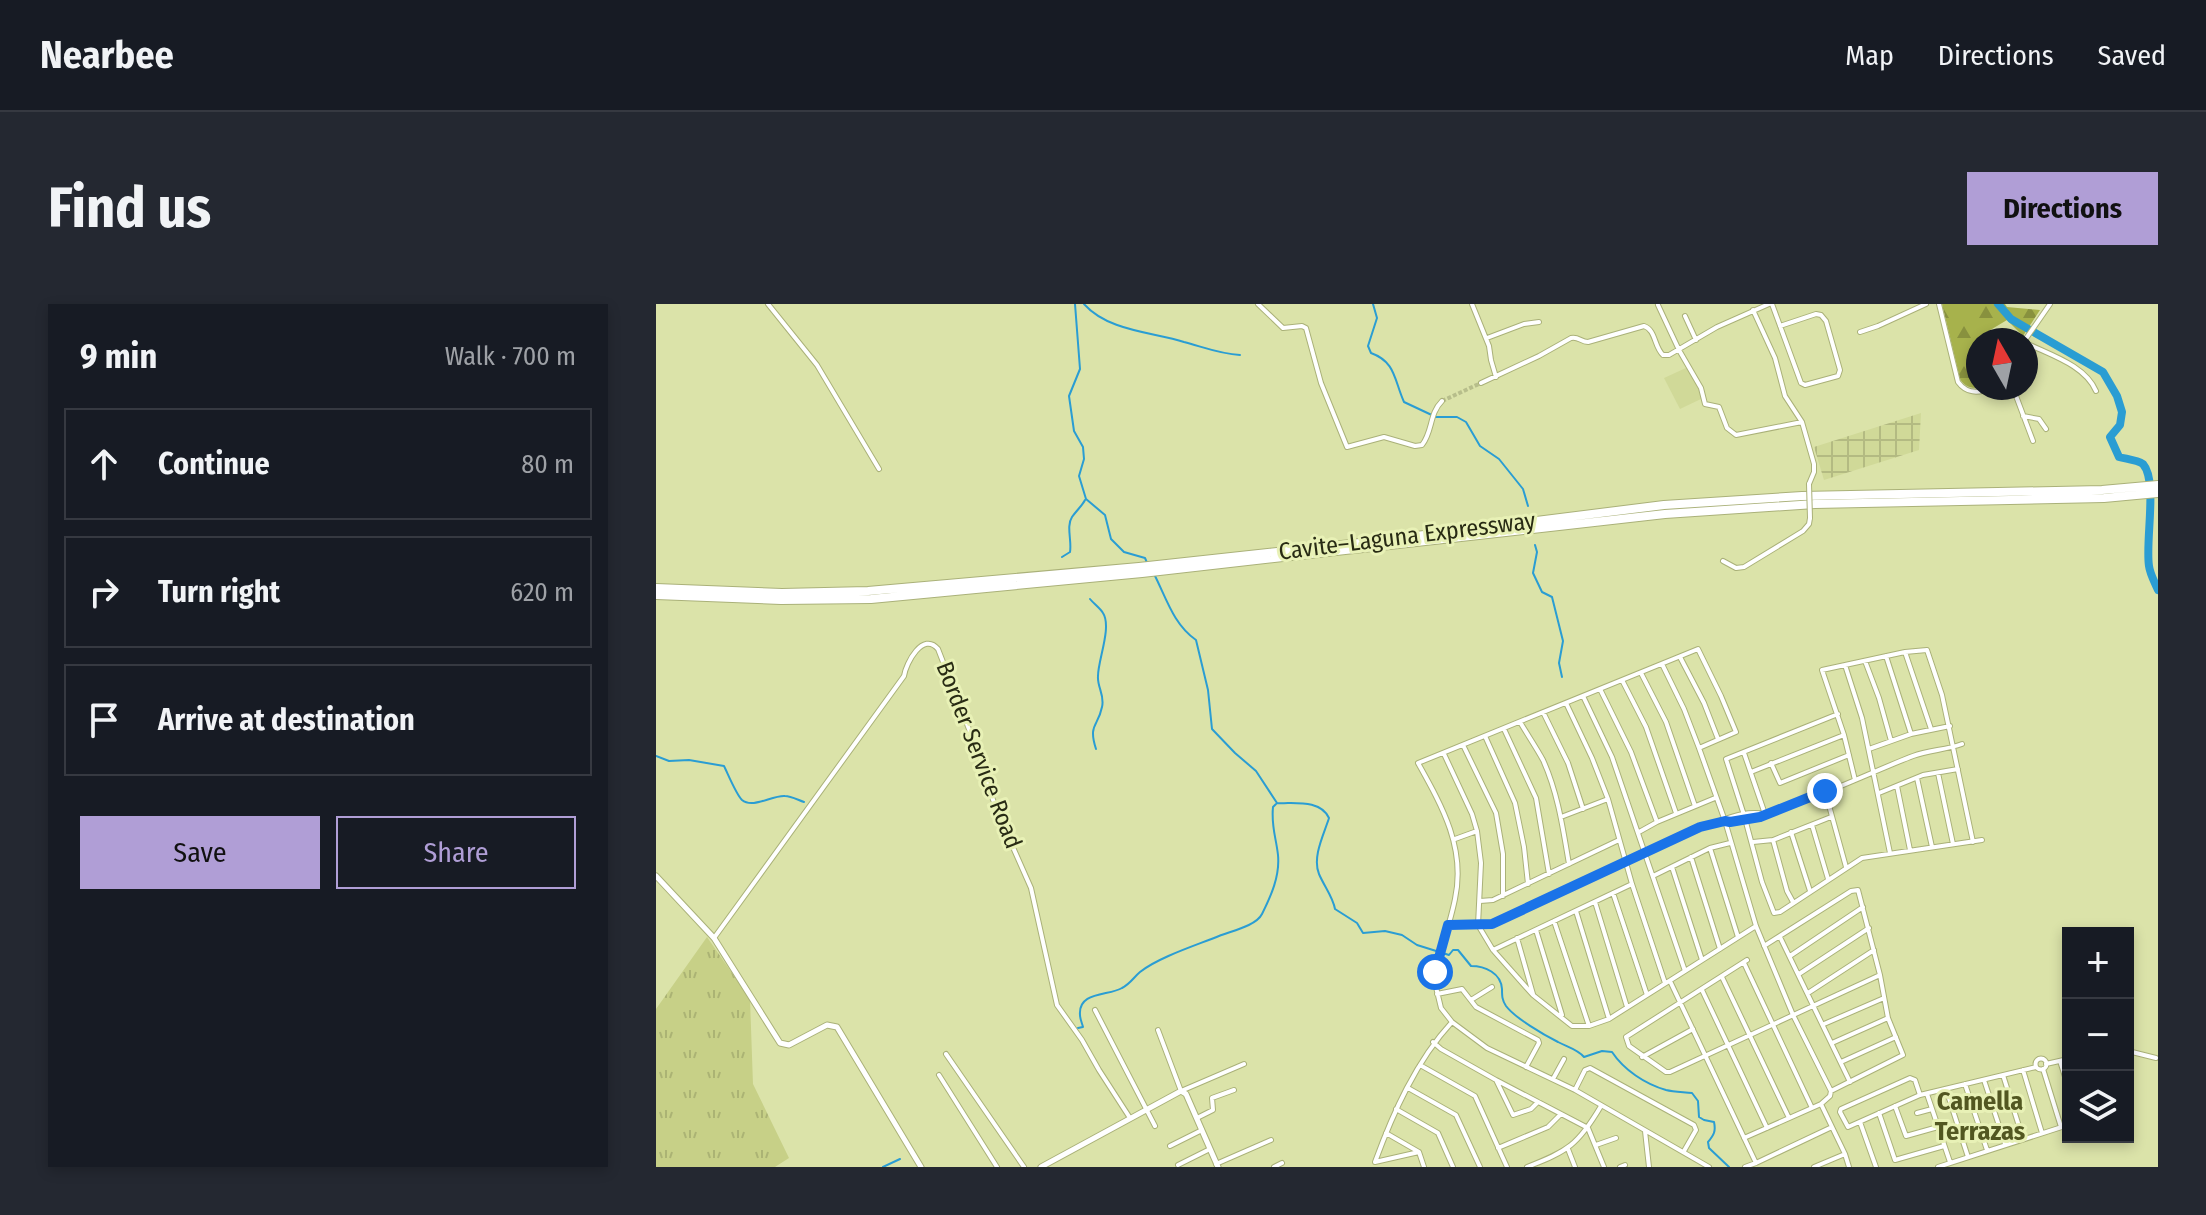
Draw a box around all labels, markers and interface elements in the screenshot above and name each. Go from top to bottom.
text: Nearbee [40,32,174,78]
text: Map [1845,39,1894,72]
text: Directions [1938,39,2054,72]
text: Saved [2098,39,2166,72]
button: Directions [1967,172,2158,245]
text: Find us [48,175,211,242]
north arrow [1966,328,2038,400]
text: 9 min [80,336,157,377]
text: Walk · 700 m [445,341,576,372]
icon: ahead [82,442,126,486]
text: Continue [158,446,270,482]
text: 80 m [521,449,574,480]
street label: Cavite–Laguna Expressway [1277,506,1537,566]
icon: right [82,570,126,614]
text: Turn right [158,574,280,610]
text: 620 m [510,577,574,608]
street label: Border Service Road [930,658,1028,852]
icon: arrive [82,698,126,742]
text: Arrive at destination [158,702,415,738]
route end [1807,773,1843,809]
button: Save [80,816,320,889]
button: Share [336,816,576,889]
map controls [2062,927,2134,1143]
button: + [2062,927,2134,999]
route start [1417,954,1453,990]
button: − [2062,999,2134,1071]
button: layers [2062,1071,2134,1143]
district label: Camella Terrazas [1935,1086,2025,1147]

